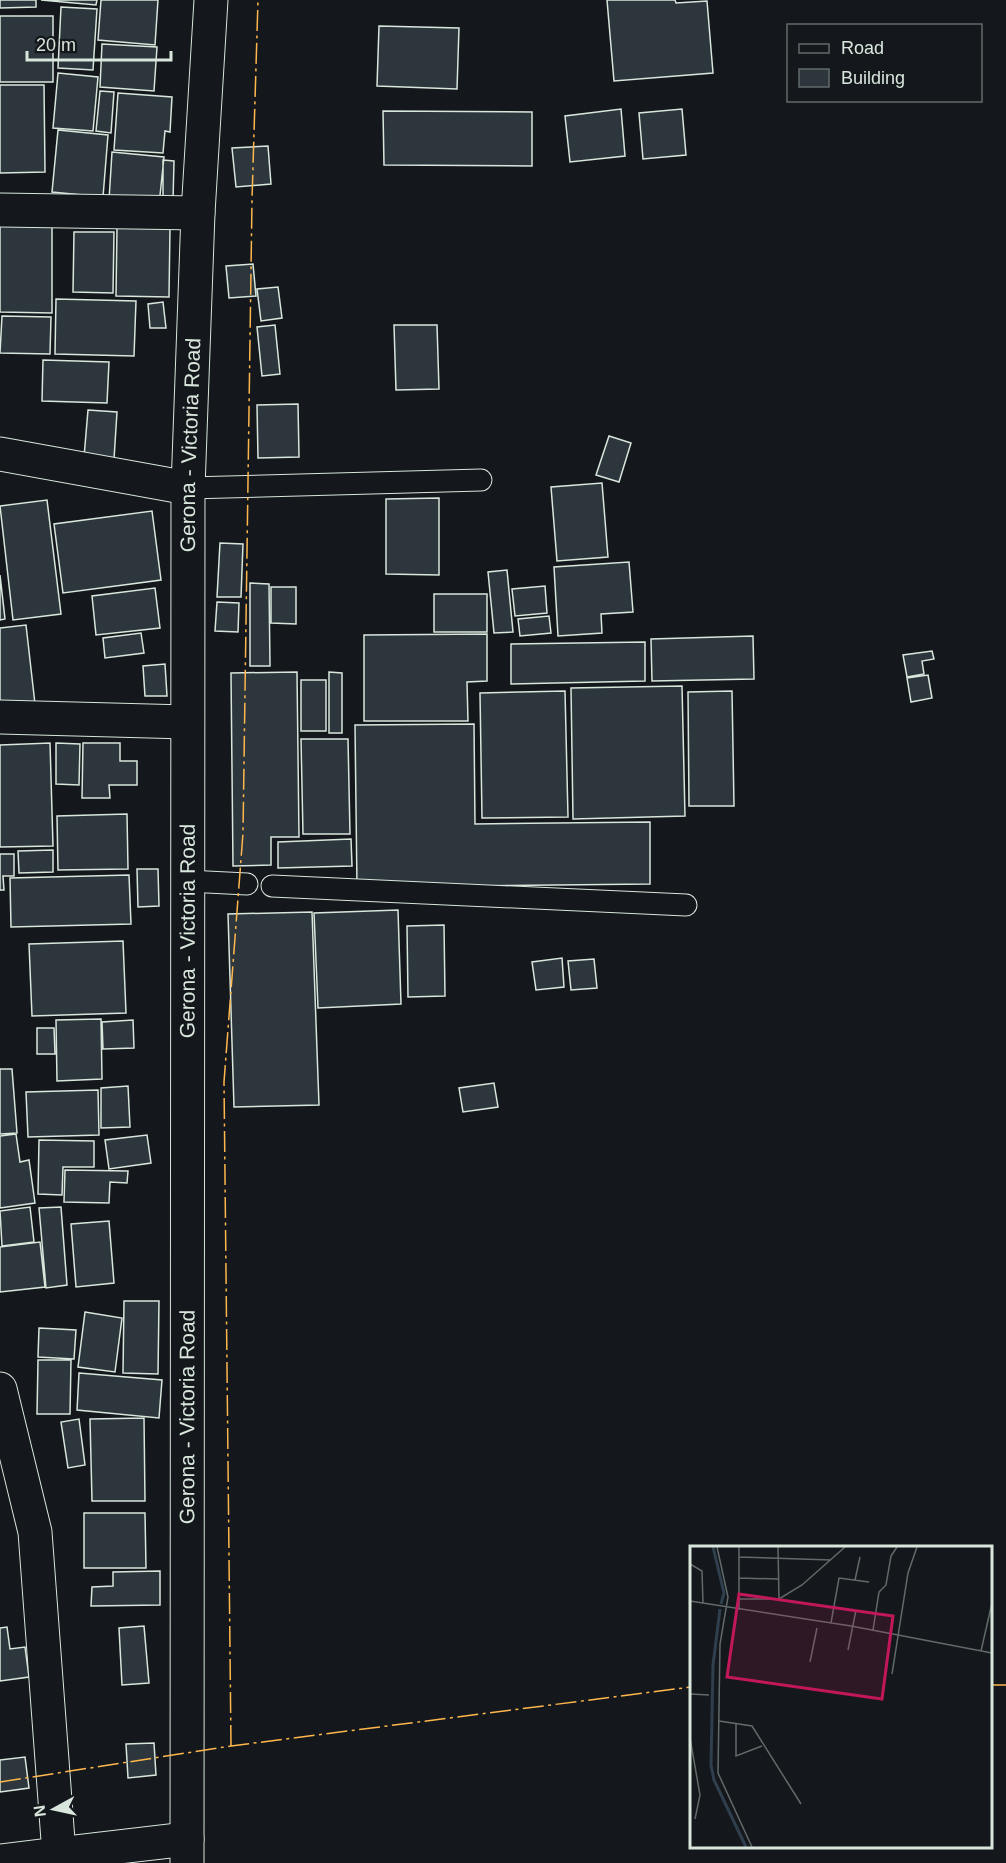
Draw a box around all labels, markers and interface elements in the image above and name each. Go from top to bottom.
scale bar [27,24,171,62]
legend [787,24,982,102]
text: 20 m [36,35,76,55]
text: Road [841,38,884,58]
text: Building [841,68,905,88]
street label: Gerona - Victoria Road [176,337,204,552]
street label: Gerona - Victoria Road [176,824,199,1038]
street label: Gerona - Victoria Road [175,1310,198,1524]
inset map [690,1546,991,1848]
north arrow [24,1779,84,1839]
text: N [30,1804,49,1818]

